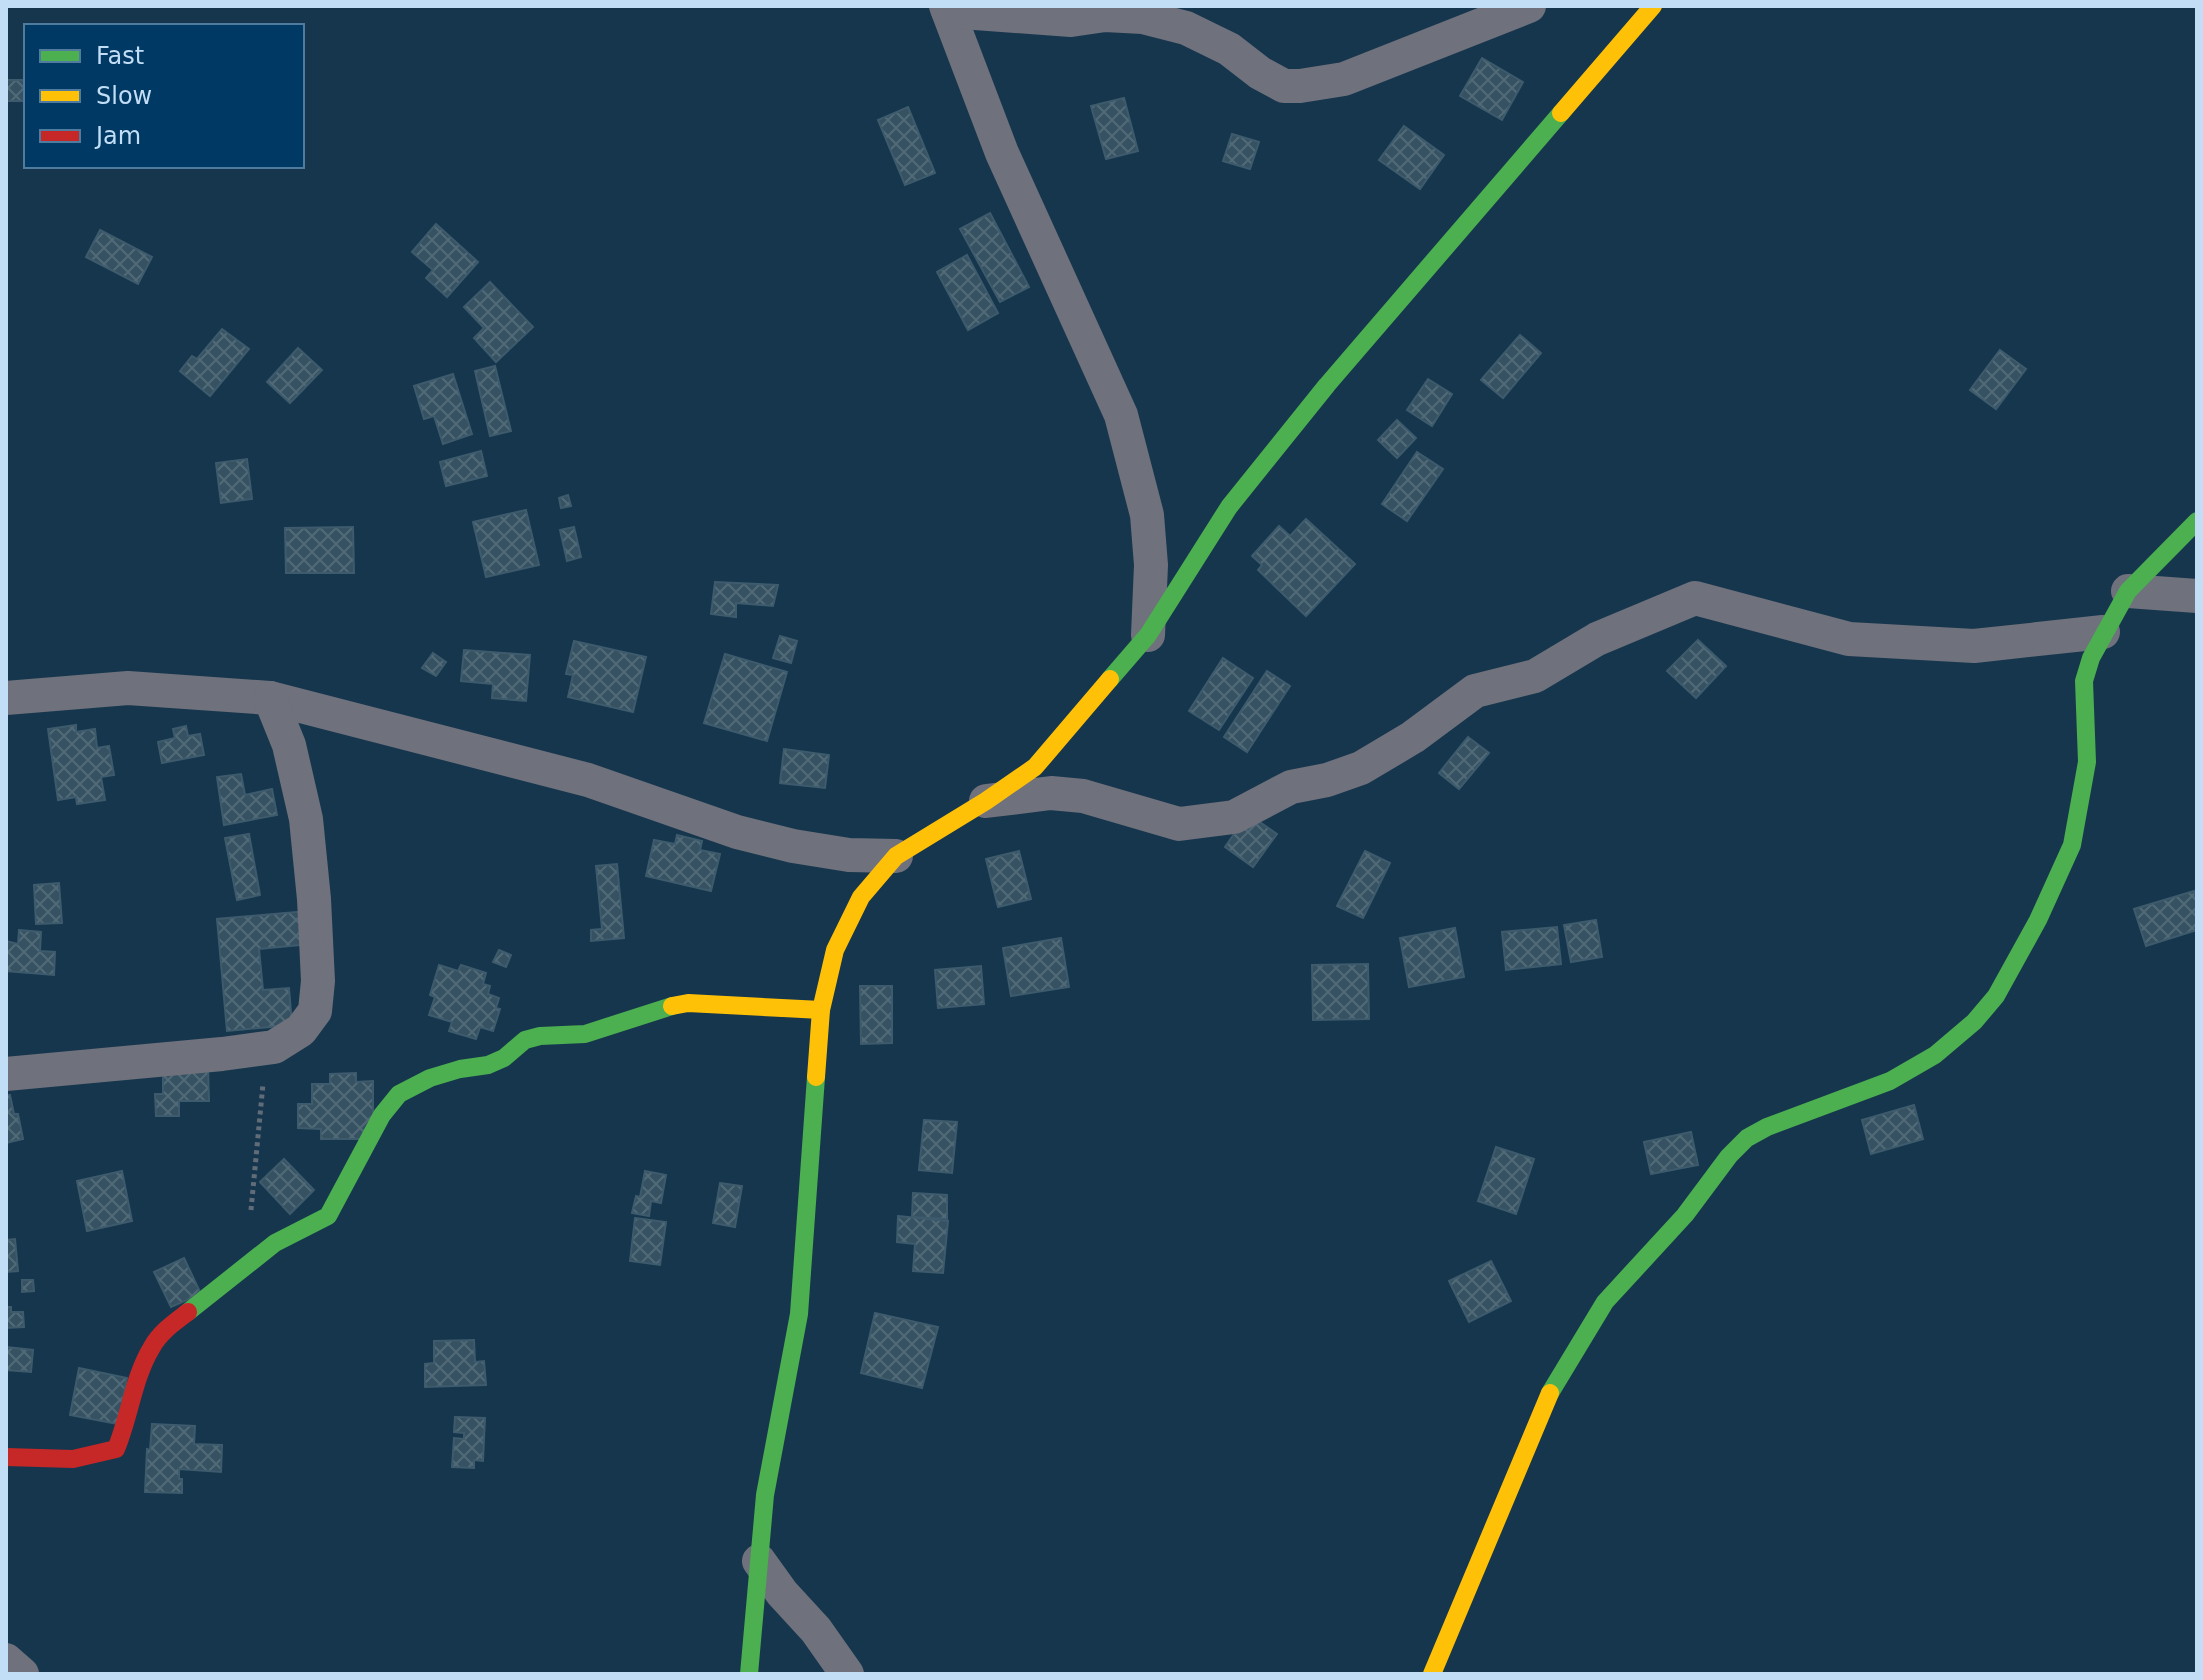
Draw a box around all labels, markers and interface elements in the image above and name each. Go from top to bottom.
legend [24,24,304,168]
text: Fast [96,42,144,70]
text: Slow [96,82,152,110]
text: Jam [94,122,141,150]

